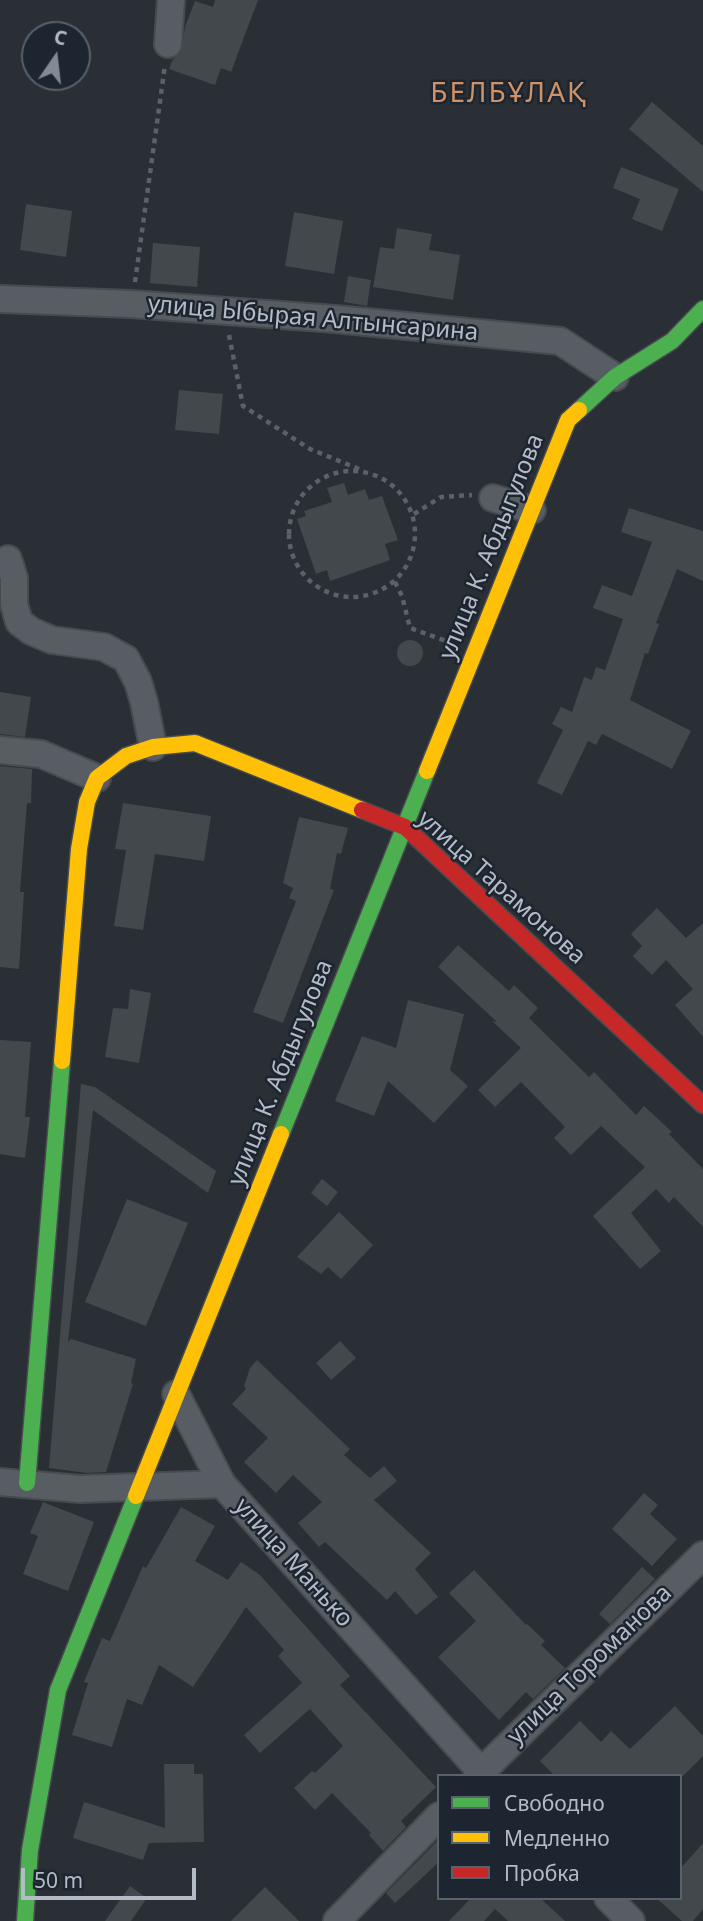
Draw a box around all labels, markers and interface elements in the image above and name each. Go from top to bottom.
north arrow [21,21,91,91]
text: С [51,23,70,52]
district label: БЕЛБҰЛАҚ [431,77,587,111]
street label: улица Ыбырая Алтынсарина [147,290,479,348]
street label: улица К. Абдыгулова [434,430,550,664]
street label: улица Тарамонова [411,805,591,971]
street label: улица К. Абдыгулова [223,956,339,1190]
street label: улица Манько [228,1493,358,1633]
street label: улица Тороманова [502,1579,678,1751]
legend [437,1774,682,1900]
text: Свободно [504,1789,605,1817]
text: Медленно [504,1824,610,1852]
scale bar [24,1854,200,1898]
text: Пробка [504,1859,580,1887]
text: 50 m [34,1866,83,1894]

